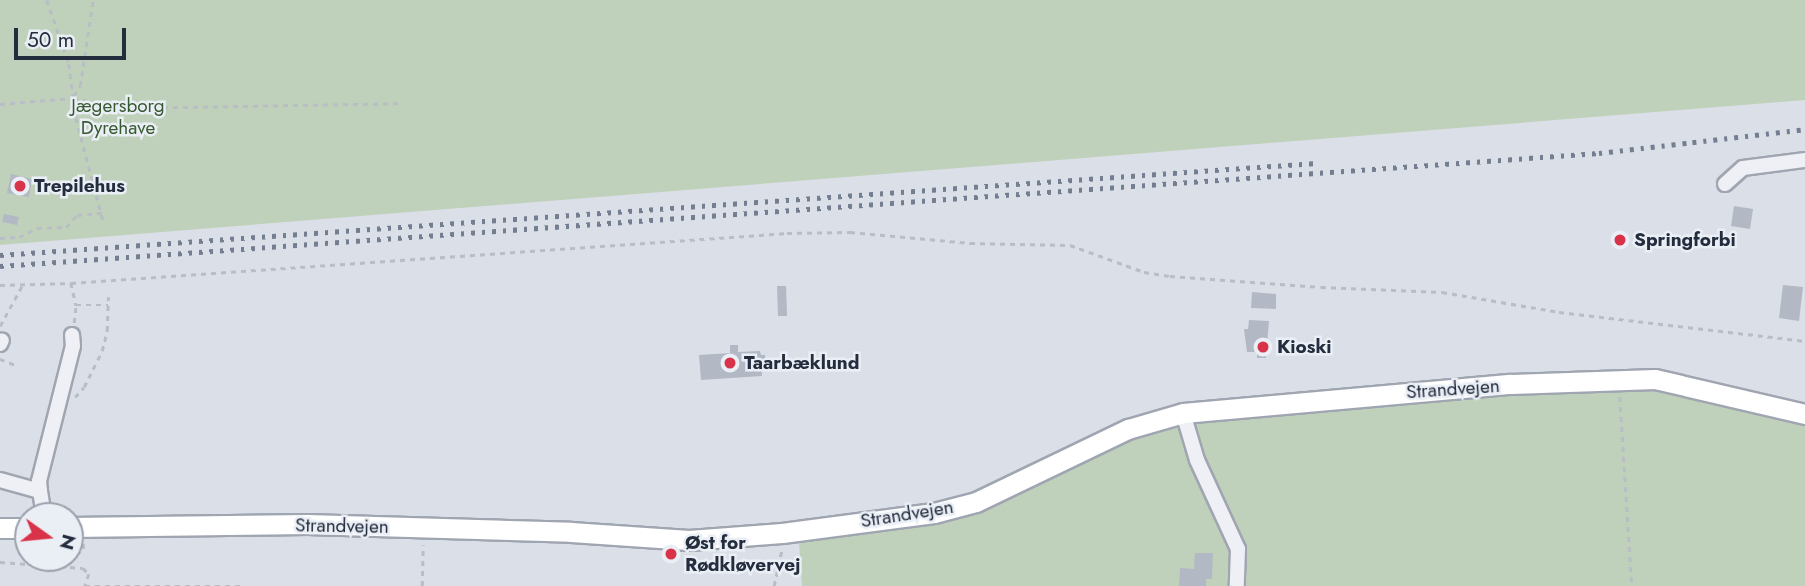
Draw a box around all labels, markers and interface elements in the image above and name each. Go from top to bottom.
scale bar [18,14,130,58]
text: 50 m [27,25,74,55]
park label: Jægersborg Dyrehave [71,95,165,139]
place label: Trepilehus [34,175,125,197]
marker: Trepilehus [12,178,28,194]
place label: Springforbi [1634,229,1736,251]
marker: Springforbi [1612,232,1628,248]
place label: Kioski [1277,336,1332,358]
marker: Kioski [1255,339,1271,355]
place label: Taarbæklund [744,352,859,374]
marker: Taarbæklund [722,355,738,371]
street label: Strandvejen [1405,374,1501,404]
street label: Strandvejen [859,495,955,533]
north arrow [14,502,84,572]
street label: Strandvejen [295,514,389,538]
text: N [53,531,83,553]
place label: Øst for Rødkløvervej [685,532,800,576]
marker: Øst for Rødkløvervej [663,546,679,562]

